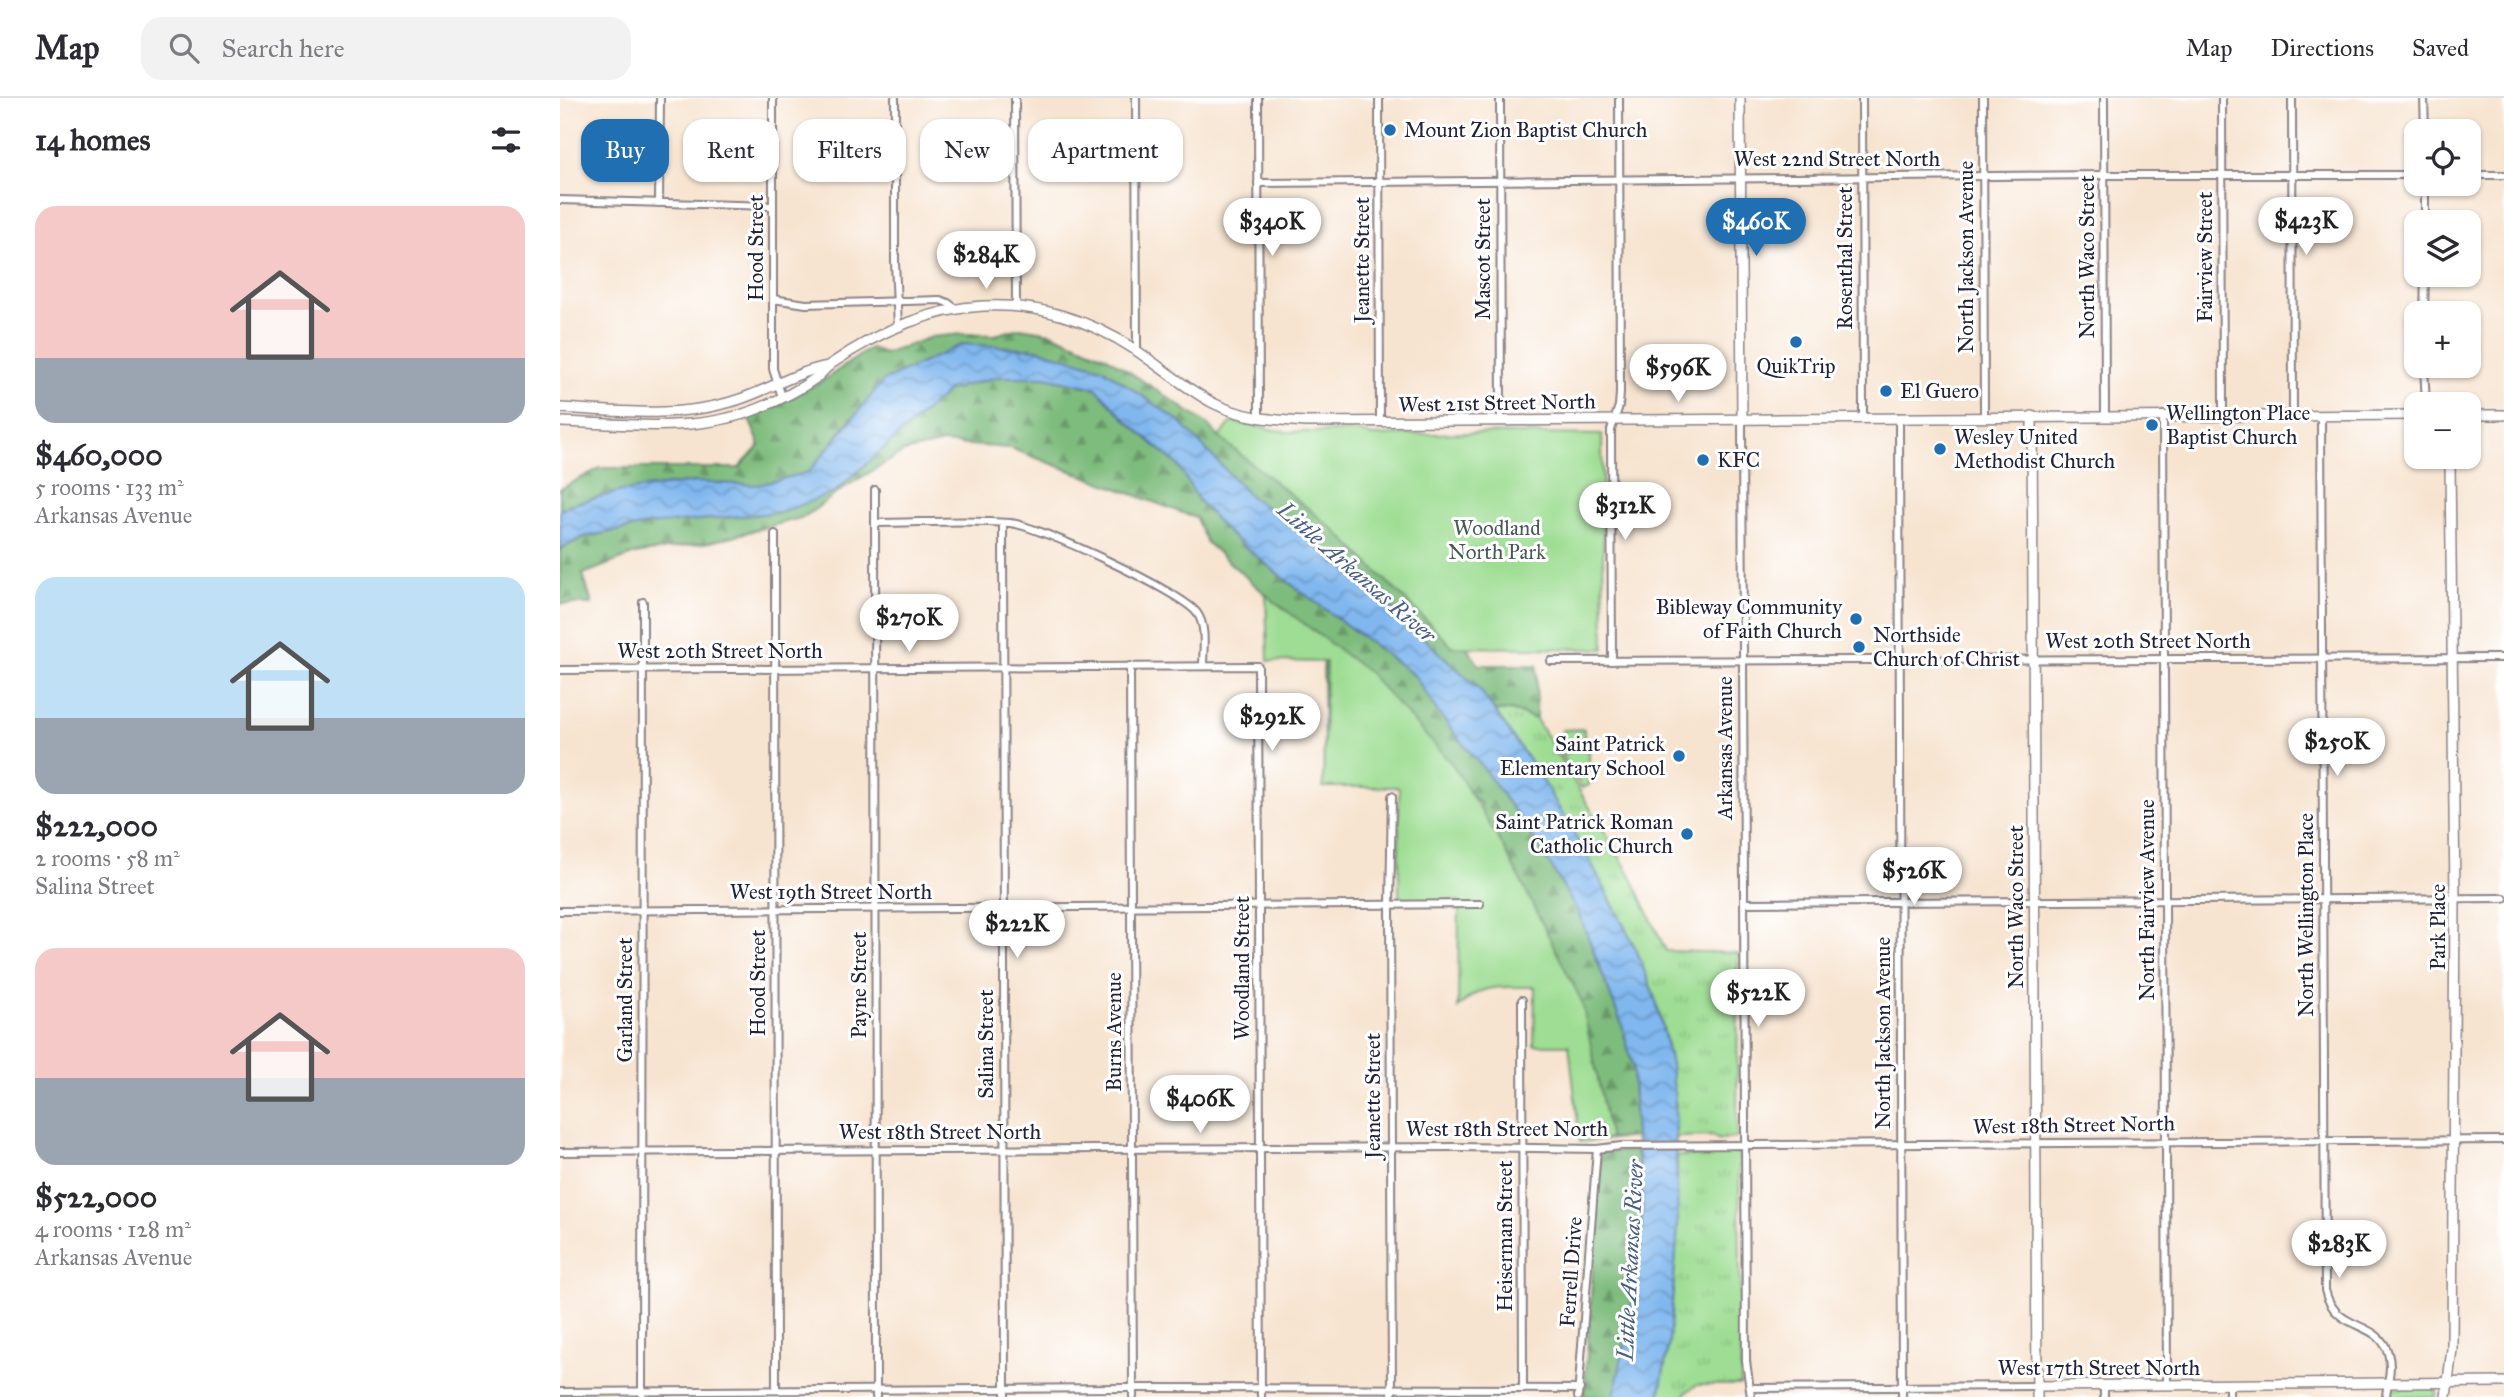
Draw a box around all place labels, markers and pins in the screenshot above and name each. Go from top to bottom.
place label: Mount Zion Baptist Church [1404,117,1648,143]
marker: Mount Zion Baptist Church [1382,122,1398,138]
pin: $340K [1223,198,1321,258]
pin: $460K [1707,198,1805,258]
pin: $423K [2257,198,2355,257]
pin: $284K [937,232,1035,291]
marker: QuikTrip [1788,334,1804,350]
pin: $596K [1629,344,1727,404]
place label: QuikTrip [1756,353,1836,379]
place label: El Guero [1900,378,1979,404]
marker: El Guero [1878,383,1894,399]
place label: Wellington Place Baptist Church [2166,400,2311,450]
marker: Wellington Place Baptist Church [2144,417,2160,433]
place label: Wesley United Methodist Church [1954,424,2116,474]
marker: Wesley United Methodist Church [1932,441,1948,457]
place label: KFC [1717,447,1760,473]
marker: KFC [1695,452,1711,468]
pin: $312K [1576,482,1674,542]
pin: $270K [860,594,958,654]
place label: Bibleway Community of Faith Church [1656,594,1843,644]
marker: Bibleway Community of Faith Church [1848,611,1864,627]
place label: Northside Church of Christ [1873,622,2020,672]
marker: Northside Church of Christ [1851,639,1867,655]
pin: $292K [1223,694,1321,753]
pin: $250K [2288,718,2386,778]
place label: Saint Patrick Elementary School [1500,731,1665,781]
marker: Saint Patrick Elementary School [1671,748,1687,764]
place label: Saint Patrick Roman Catholic Church [1495,809,1673,859]
marker: Saint Patrick Roman Catholic Church [1679,826,1695,842]
pin: $526K [1865,848,1963,907]
pin: $222K [968,900,1066,960]
pin: $522K [1709,970,1807,1029]
pin: $406K [1151,1076,1249,1135]
pin: $283K [2290,1220,2388,1280]

